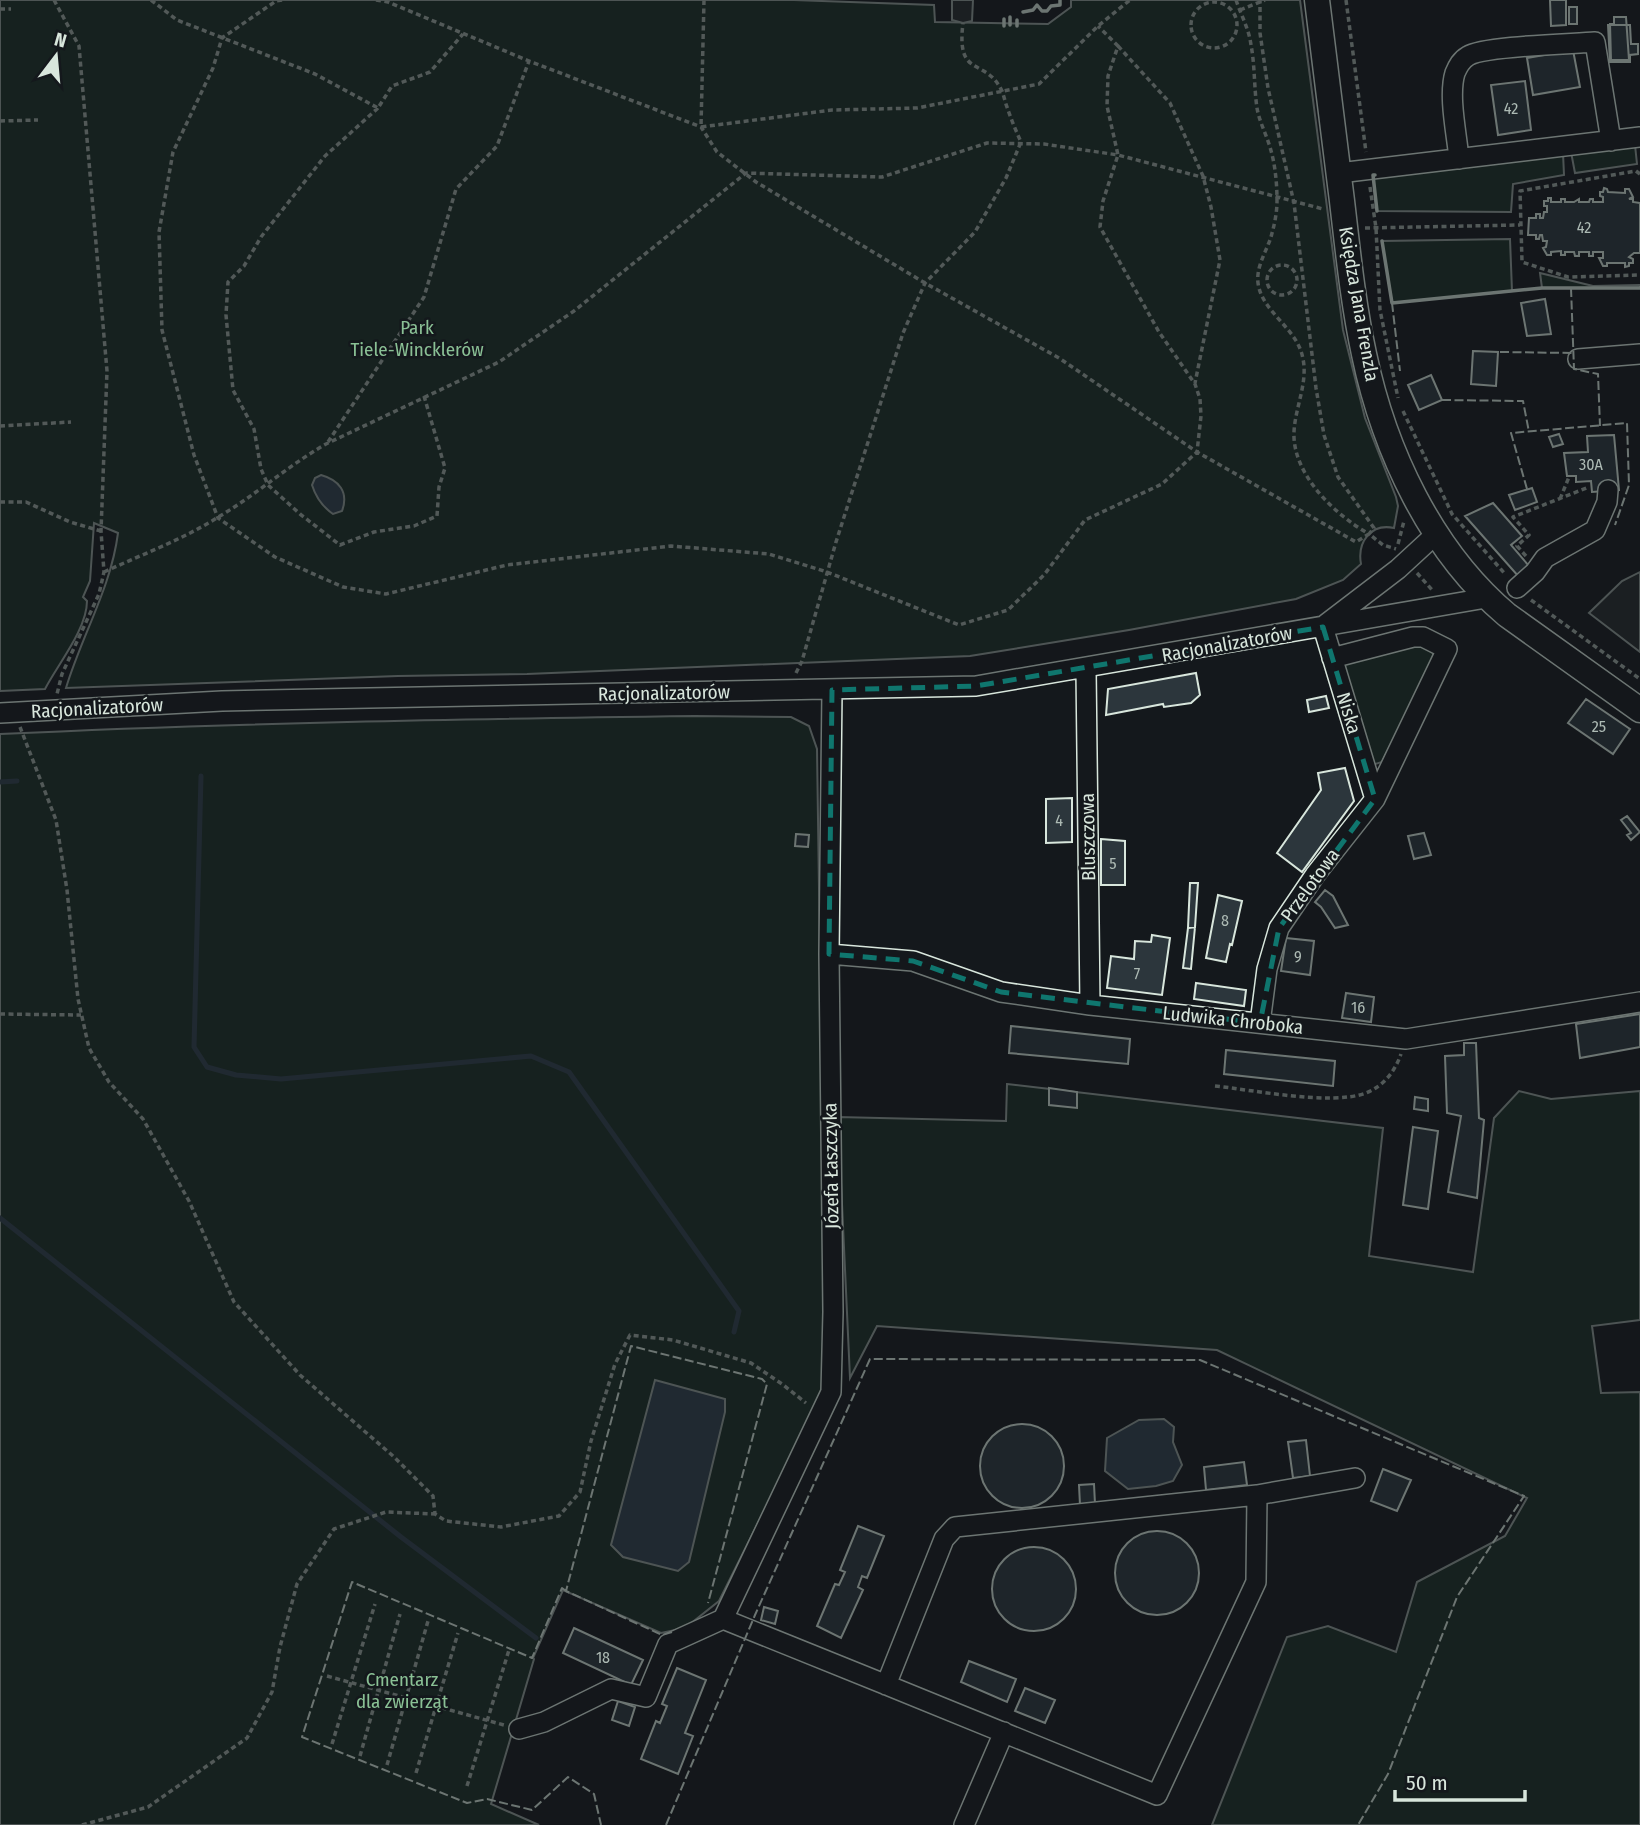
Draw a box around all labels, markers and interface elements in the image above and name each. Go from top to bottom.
north arrow [21,21,91,91]
text: N [52,28,69,53]
house number: 42 [1504,99,1518,118]
house number: 42 [1577,218,1591,237]
street label: Księdza Jana Frenzla [1334,225,1384,383]
park label: Park Tiele-Wincklerów [350,316,484,361]
house number: 30A [1579,455,1604,474]
street label: Racjonalizatorów [1160,621,1295,667]
street label: Racjonalizatorów [598,680,731,706]
street label: Niska [1332,689,1366,737]
street label: Racjonalizatorów [30,693,164,723]
house number: 25 [1592,717,1606,736]
street label: Bluszczowa [1076,793,1100,881]
house number: 4 [1055,811,1063,830]
street label: Przelotowa [1276,844,1344,926]
house number: 5 [1109,854,1117,873]
house number: 8 [1221,911,1229,930]
house number: 9 [1294,947,1302,966]
house number: 7 [1134,964,1141,983]
house number: 16 [1351,998,1365,1017]
street label: Ludwika Chroboka [1161,1001,1305,1039]
street label: Józefa Łaszczyka [818,1103,844,1229]
house number: 18 [596,1648,610,1667]
park label: Cmentarz dla zwierząt [356,1668,449,1713]
scale bar [1395,1758,1524,1802]
text: 50 m [1406,1770,1448,1796]

